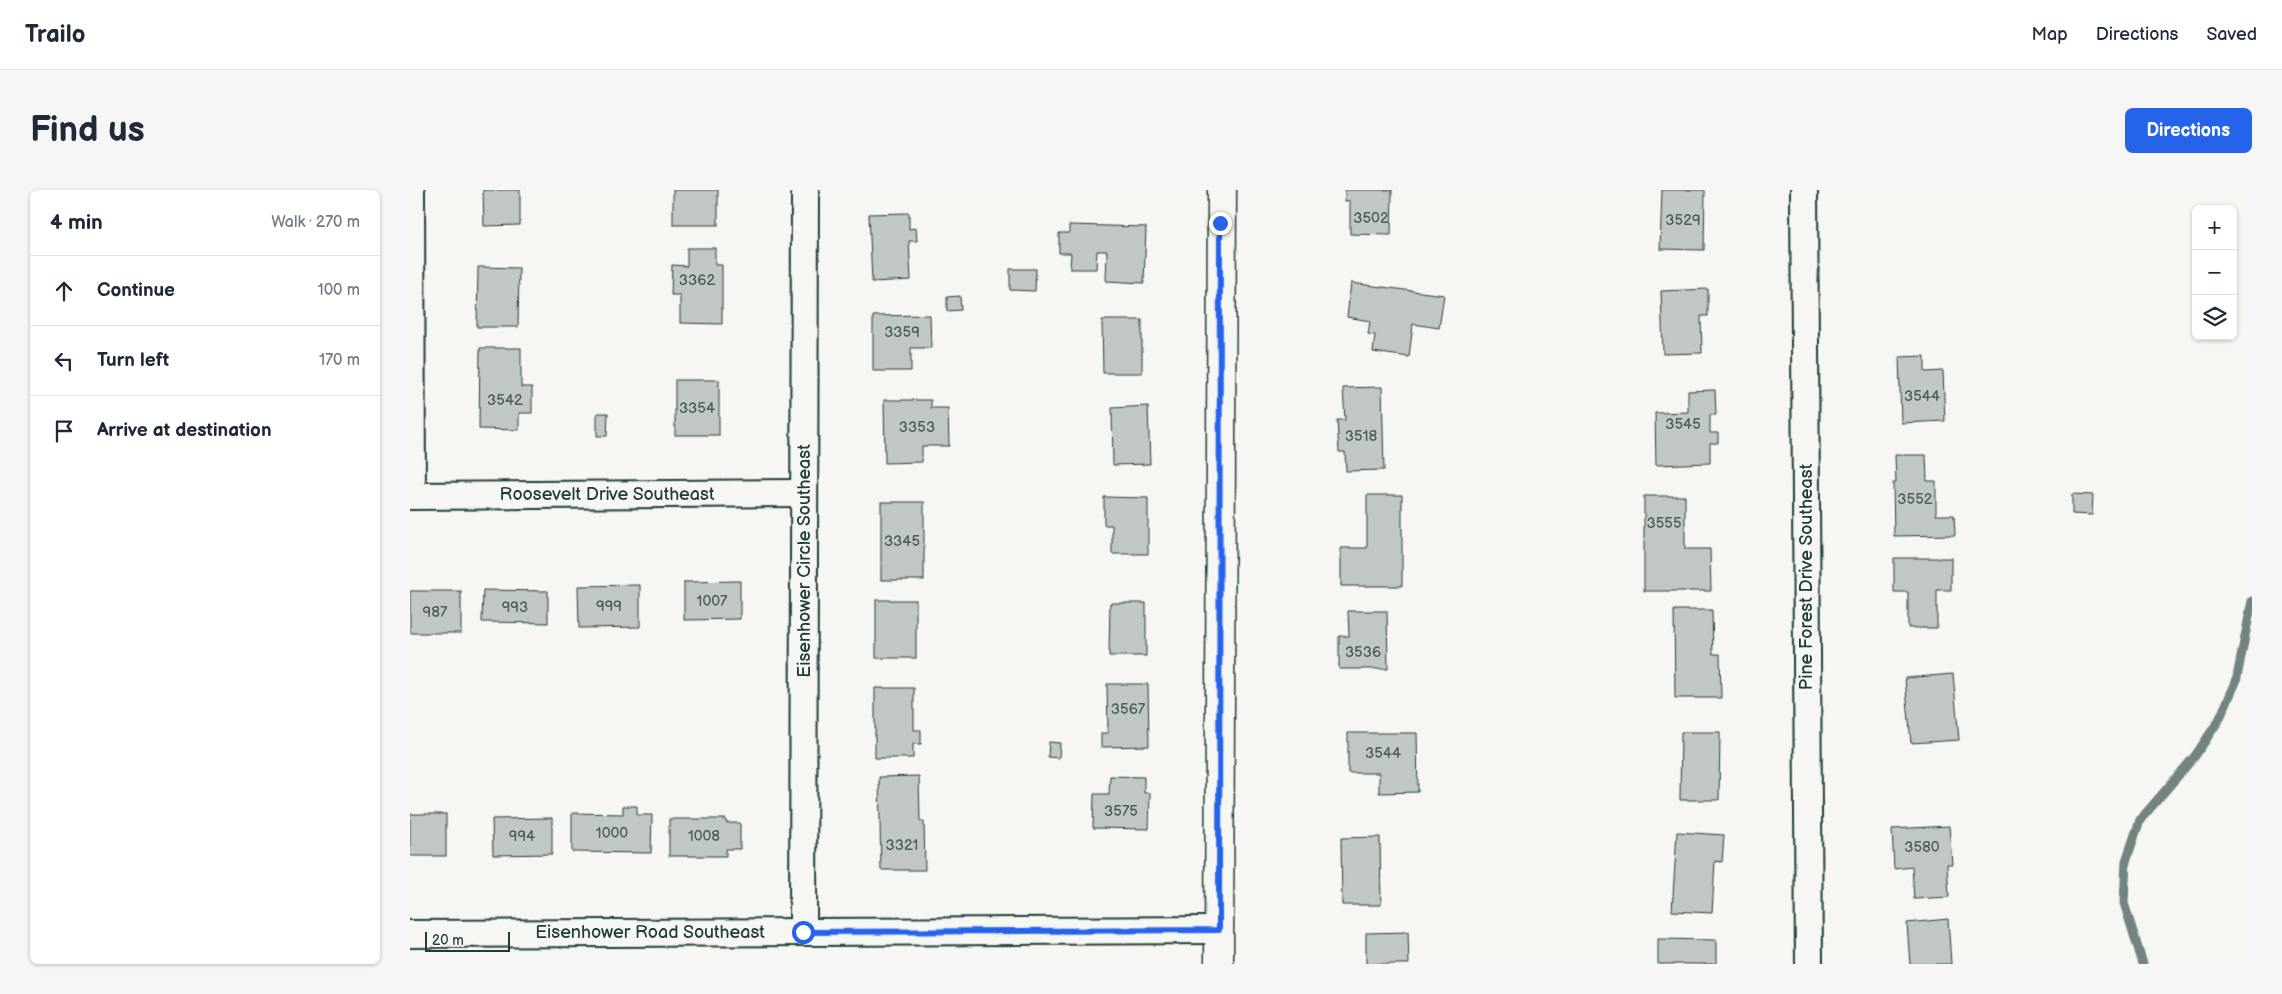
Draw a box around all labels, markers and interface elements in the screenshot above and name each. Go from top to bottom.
text: Trailo [25,20,85,49]
text: Map [2032,24,2068,45]
text: Directions [2096,24,2178,45]
text: Saved [2206,24,2257,45]
button: Directions [2125,108,2252,153]
text: Find us [30,109,145,152]
map controls [2192,205,2237,340]
button: + [2192,205,2237,250]
house number: 3502 [1353,209,1389,228]
text: 4 min [50,210,103,235]
house number: 3529 [1665,211,1701,230]
route end [1209,212,1232,235]
text: Walk · 270 m [271,213,360,232]
button: − [2192,250,2237,295]
house number: 3362 [679,271,715,290]
icon: ahead [50,277,78,305]
text: Continue [97,279,175,302]
text: 100 m [317,281,360,300]
button: layers [2192,295,2237,340]
house number: 3359 [884,323,920,342]
icon: left [50,347,78,375]
text: Turn left [97,349,169,372]
text: 170 m [319,351,360,370]
house number: 3544 [1904,387,1940,406]
house number: 3542 [487,391,523,410]
house number: 3354 [679,399,715,418]
house number: 3545 [1665,415,1701,434]
icon: arrive [50,417,78,445]
house number: 3353 [899,418,935,437]
text: Arrive at destination [97,419,272,442]
house number: 3518 [1345,427,1377,446]
street label: Eisenhower Circle Southeast [794,444,815,678]
street label: Pine Forest Drive Southeast [1796,463,1817,690]
street label: Roosevelt Drive Southeast [500,484,715,505]
house number: 3552 [1897,490,1933,509]
house number: 3555 [1646,514,1682,533]
house number: 3345 [884,532,920,551]
house number: 1007 [697,592,728,611]
house number: 999 [596,597,622,616]
house number: 993 [502,598,528,617]
house number: 987 [423,603,448,622]
house number: 3536 [1345,643,1381,662]
house number: 3567 [1111,700,1146,719]
house number: 3544 [1365,744,1401,763]
house number: 3575 [1104,802,1138,821]
house number: 1000 [596,824,628,843]
house number: 994 [509,827,535,846]
house number: 1008 [688,827,720,846]
house number: 3321 [886,836,918,855]
house number: 3580 [1904,838,1940,857]
route start [792,921,815,944]
street label: Eisenhower Road Southeast [535,922,765,943]
scale bar [425,929,510,952]
text: 20 m [432,932,464,949]

